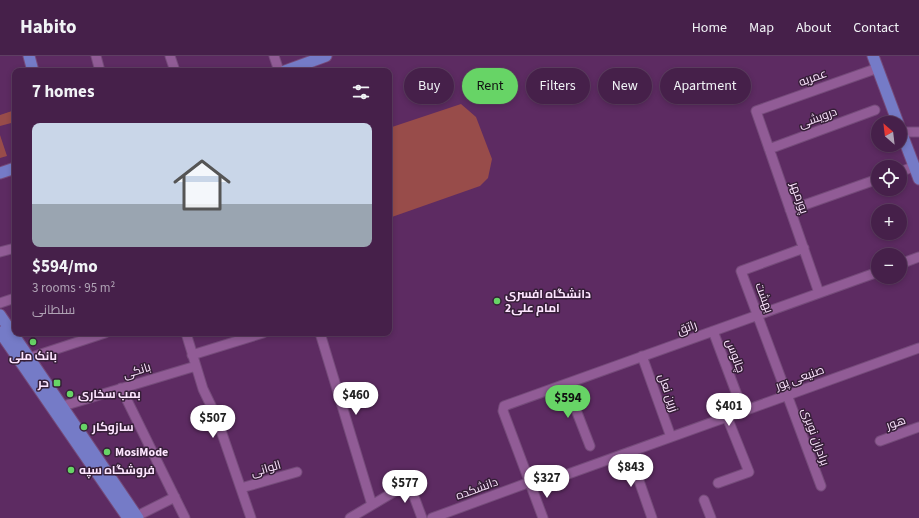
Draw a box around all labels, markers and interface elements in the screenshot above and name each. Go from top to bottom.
text: Habito [20,14,76,41]
text: Home [692,18,727,38]
text: Map [749,18,774,38]
text: About [796,18,831,38]
text: Contact [853,18,899,38]
street label: عمریه [796,65,830,91]
chip: Buy [404,68,454,104]
chip: Rent [462,68,518,104]
chip: Filters [526,68,590,104]
chip: New [598,68,652,104]
chip: Apartment [660,68,751,104]
text: 7 homes [32,80,94,104]
icon: filters [350,81,372,103]
street label: درویشی [796,103,840,133]
north arrow [871,116,907,152]
map controls [871,116,907,284]
icon: home [166,149,238,221]
button: locate [871,160,907,196]
street label: پورمهر [785,179,813,217]
button: + [871,204,907,240]
button: − [871,248,907,284]
text: $594/mo [32,255,98,279]
text: 3 rooms · 95 m² [32,279,115,297]
street label: بهشت [751,280,777,316]
place label: دانشگاه افسری امام علی2 [505,286,591,317]
marker: دانشگاه افسری امام علی2 [492,296,502,306]
text: سلطانی [32,301,75,319]
street label: راتق [675,317,699,339]
marker: بانک ملی [28,337,38,347]
street label: چالوس [721,337,749,375]
place label: بانک ملی [9,348,57,365]
street label: بانکی [121,359,153,383]
street label: صنیعی پور [772,361,827,395]
street label: زرین نعل [654,372,682,414]
place label: حر [37,375,49,392]
marker: حر [52,378,62,388]
pin: $460 [332,382,380,416]
pin: $594 [544,385,592,419]
place label: بمب سخاری [78,386,141,403]
text: $460 [342,386,370,404]
marker: بمب سخاری [65,389,75,399]
text: $594 [554,389,582,407]
pin: $401 [705,393,753,427]
text: $401 [715,397,743,415]
pin: $507 [189,405,237,439]
street label: برادران نوبری [797,406,833,468]
text: $507 [199,409,227,427]
street label: هور [883,412,908,435]
place label: سازوکار [91,419,134,436]
marker: سازوکار [79,422,89,432]
place label: MosiMode [115,444,168,461]
marker: MosiMode [102,447,112,457]
pin: $843 [607,454,655,488]
street label: الوانی [249,457,283,481]
text: $843 [617,458,645,476]
place label: فروشگاه سپه [79,462,155,479]
marker: فروشگاه سپه [66,465,76,475]
pin: $327 [523,465,571,499]
text: $327 [533,469,561,487]
pin: $577 [381,470,429,504]
street label: دانشکده [453,473,501,504]
text: $577 [391,474,419,492]

